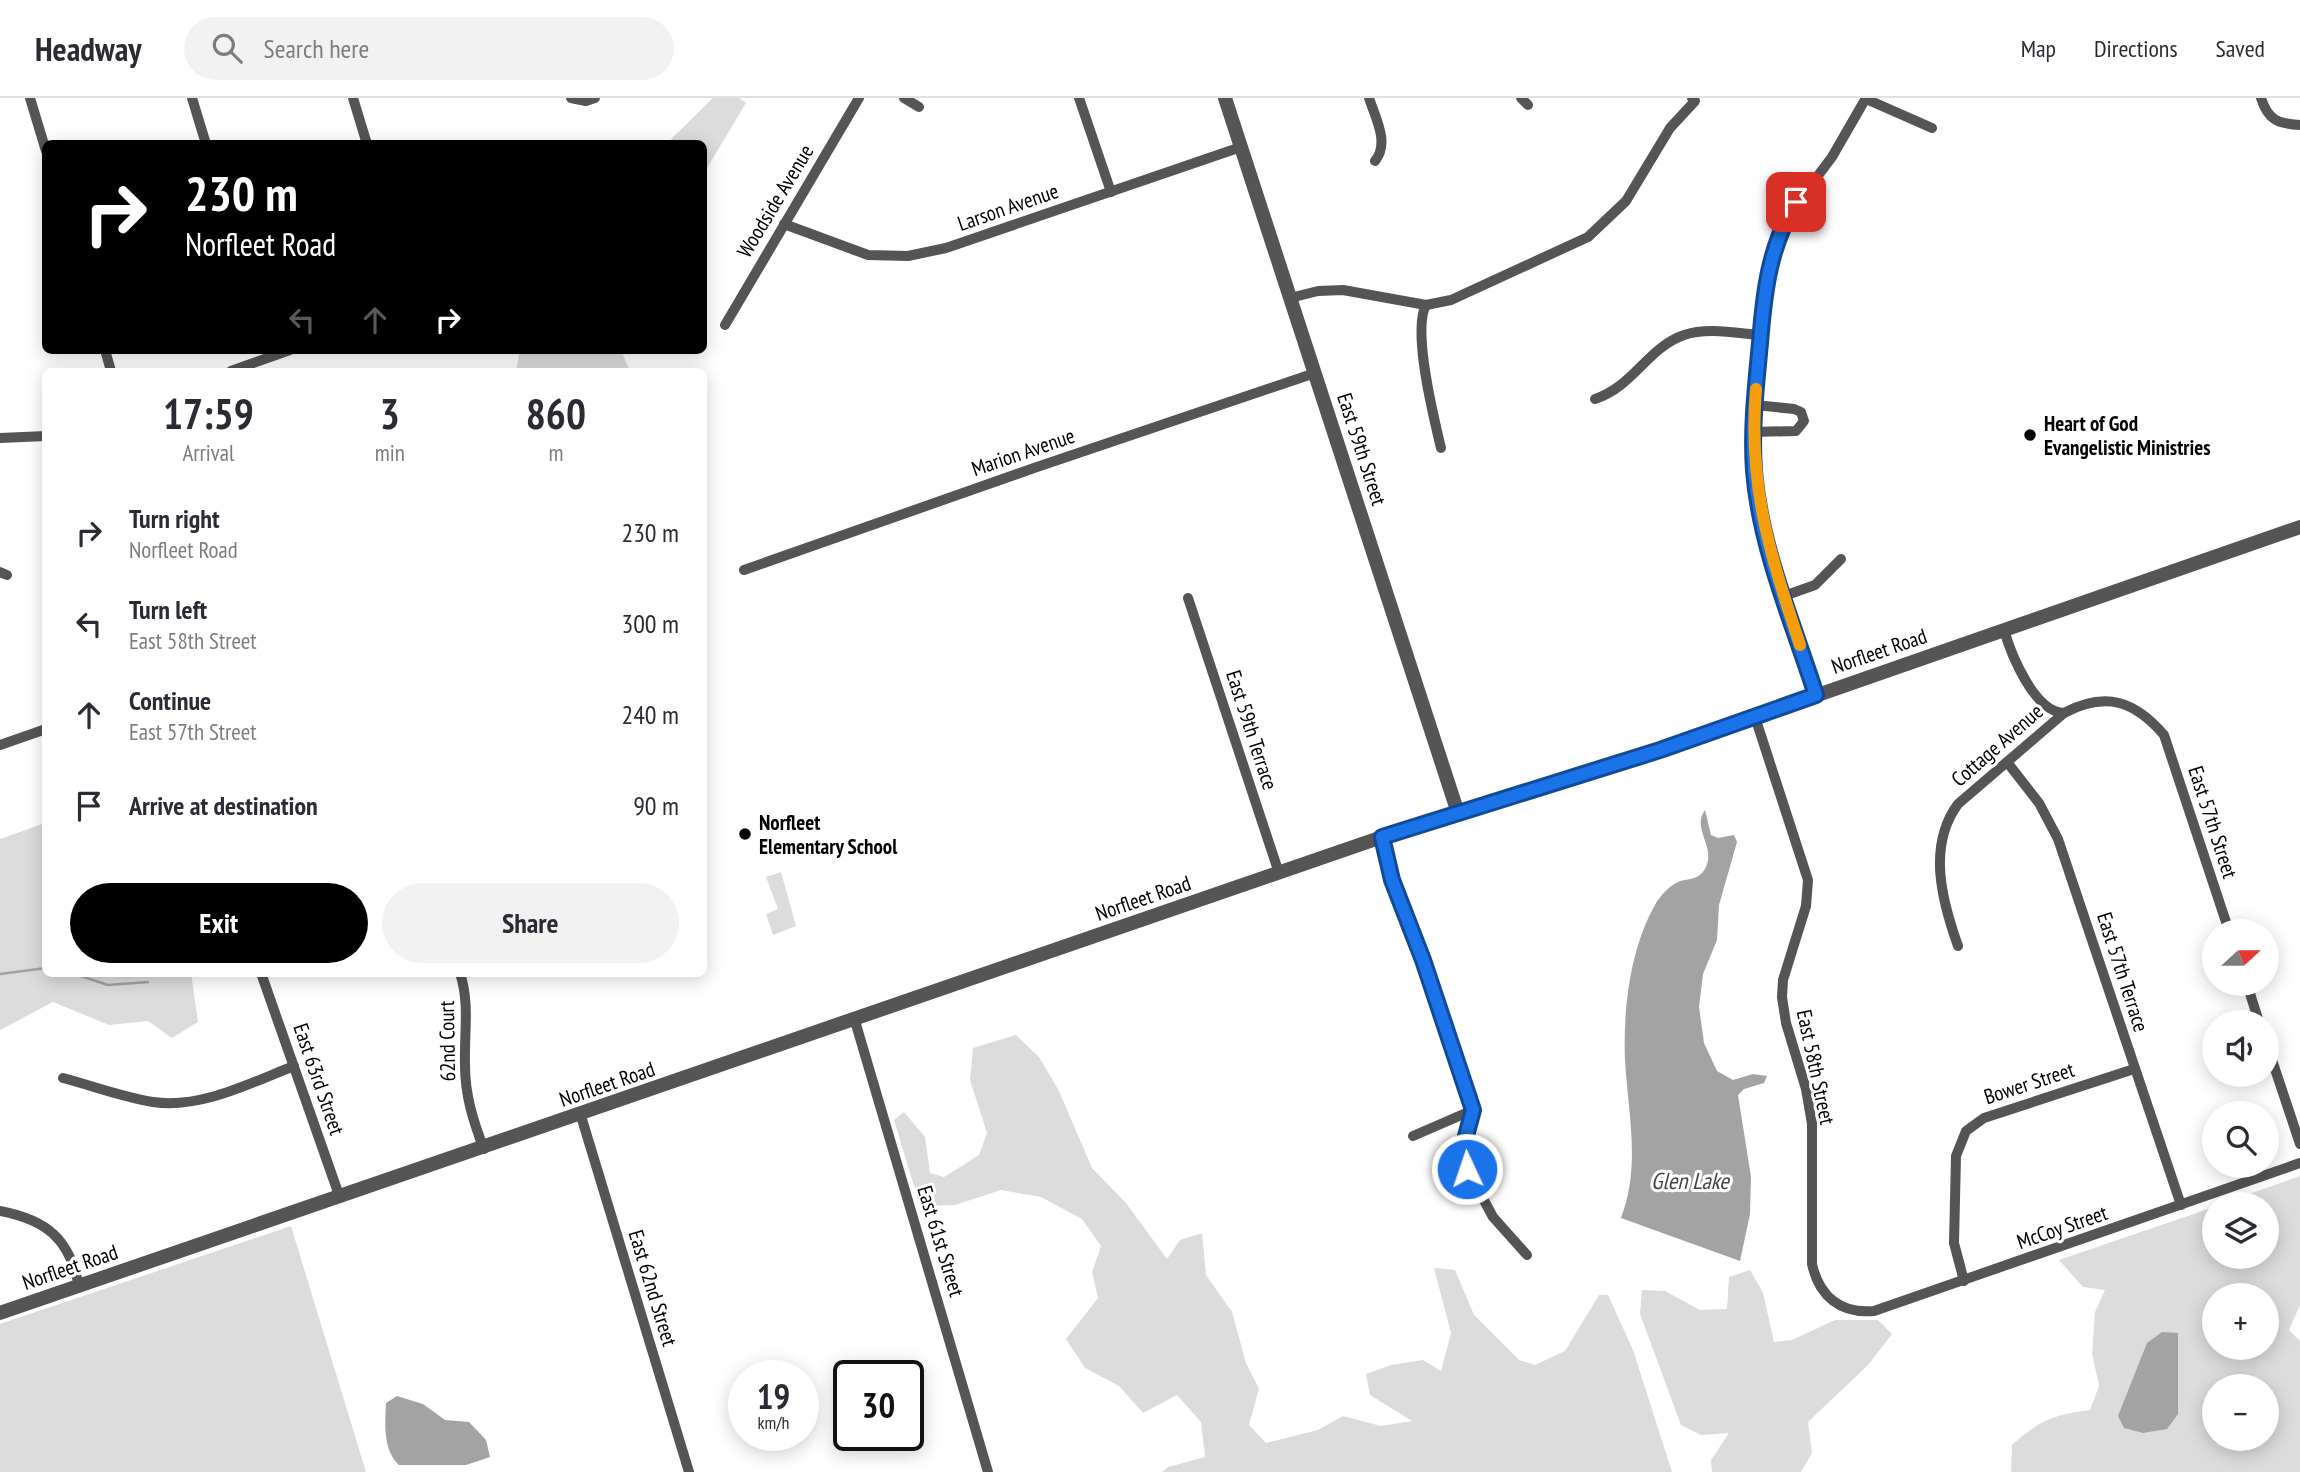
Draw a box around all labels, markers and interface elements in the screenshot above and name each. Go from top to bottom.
search box [184,17,674,80]
text: Headway [35,27,142,70]
icon: search [208,29,246,67]
text: Search here [264,32,369,65]
text: Map [2021,33,2056,64]
text: Directions [2094,33,2178,64]
text: Saved [2216,33,2265,64]
street label: Woodside Avenue [731,140,819,262]
text: 230 m [185,161,298,225]
icon: right [70,168,161,259]
pin [1766,172,1826,232]
street label: Larson Avenue [954,177,1062,237]
icon: arrive [1777,183,1815,221]
text: Norfleet Road [185,223,336,265]
icon: left [283,301,321,339]
icon: ahead [356,301,394,339]
icon: right [429,301,467,339]
text: 17:59 [163,386,254,441]
text: 3 [380,386,400,441]
text: 860 [526,386,586,441]
street label: East 59th Street [1331,389,1393,509]
place label: Heart of God Evangelistic Ministries [2044,410,2211,461]
street label: Marion Avenue [968,422,1078,482]
marker: Heart of God Evangelistic Ministries [2022,427,2038,443]
text: Arrival [182,438,234,467]
text: min [375,438,405,467]
text: m [548,438,563,467]
text: Turn right [129,502,220,535]
icon: right [70,514,108,552]
text: 230 m [621,516,679,549]
text: Norfleet Road [129,535,238,564]
text: Turn left [129,593,207,626]
icon: left [70,605,108,643]
text: 300 m [621,607,679,640]
street label: Norfleet Road [1828,622,1930,680]
text: East 58th Street [129,626,257,655]
street label: East 59th Terrace [1220,667,1284,793]
text: Continue [129,684,211,717]
icon: ahead [70,696,108,734]
text: 240 m [621,698,679,731]
street label: Cottage Avenue [1946,698,2048,792]
text: East 57th Street [129,717,257,746]
street label: East 57th Street [2182,762,2244,882]
icon: arrive [70,787,108,825]
text: Arrive at destination [129,789,318,822]
text: 90 m [633,789,679,822]
place label: Norfleet Elementary School [759,809,898,860]
marker: Norfleet Elementary School [737,826,753,842]
street label: Norfleet Road [1092,869,1194,927]
button: Exit [70,883,368,963]
button: Share [382,883,679,963]
street label: East 57th Terrace [2091,909,2155,1035]
north arrow [2202,919,2278,996]
map controls [2202,919,2279,1451]
street label: 62nd Court [433,1000,461,1082]
street label: East 58th Street [1791,1007,1841,1127]
button: sound [2202,1010,2279,1087]
street label: East 63rd Street [287,1020,351,1139]
street label: Norfleet Road [556,1055,658,1113]
street label: Bower Street [1980,1056,2078,1110]
button: search [2202,1101,2279,1178]
position arrow [1430,1132,1504,1206]
water label: Glen Lake [1651,1166,1730,1195]
street label: East 61st Street [911,1182,971,1300]
button: layers [2202,1192,2279,1269]
street label: McCoy Street [2013,1199,2111,1255]
street label: East 62nd Street [623,1227,683,1349]
street label: Norfleet Road [19,1238,121,1296]
button: + [2202,1283,2279,1360]
speed limit sign: 30 [833,1360,924,1451]
text: 19 [757,1373,790,1419]
button: − [2202,1374,2279,1451]
text: km/h [758,1411,789,1434]

